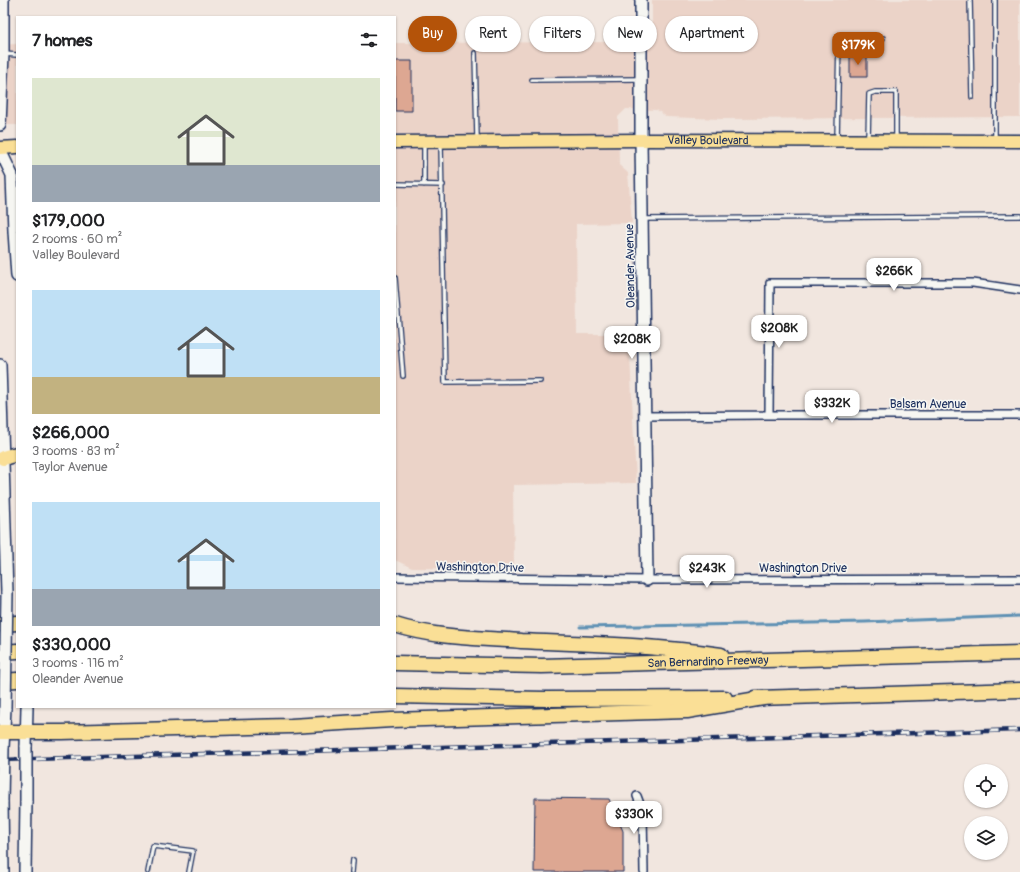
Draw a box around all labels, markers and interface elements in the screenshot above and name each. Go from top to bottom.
chip: Buy [408,16,457,52]
chip: Rent [465,16,521,52]
chip: Filters [529,16,595,52]
chip: New [603,16,657,52]
chip: Apartment [665,16,758,52]
icon: filters [358,29,380,51]
text: 7 homes [32,30,92,51]
pin: $179K [830,32,886,66]
text: $179K [841,37,875,53]
icon: home [170,104,242,176]
street label: Valley Boulevard [667,133,749,148]
text: $179,000 [32,210,105,231]
street label: Oleander Avenue [622,224,639,308]
text: 2 rooms · 60 m² [32,231,122,247]
text: Valley Boulevard [32,247,120,263]
pin: $266K [866,258,922,292]
text: $266K [875,263,913,279]
pin: $208K [751,315,807,349]
icon: home [170,316,242,388]
text: $208K [760,320,798,336]
pin: $208K [604,326,660,360]
text: $208K [613,331,651,347]
pin: $332K [804,390,860,424]
text: $332K [814,395,850,411]
street label: Balsam Avenue [890,397,966,412]
text: $266,000 [32,422,110,443]
text: 3 rooms · 83 m² [32,443,120,459]
text: Taylor Avenue [32,459,108,475]
icon: home [170,528,242,600]
pin: $243K [679,555,735,589]
street label: Washington Drive [436,559,524,576]
text: $243K [689,560,725,576]
street label: Washington Drive [759,561,847,576]
text: $330,000 [32,634,111,655]
street label: San Bernardino Freeway [647,653,769,671]
text: 3 rooms · 116 m² [32,655,124,671]
text: Oleander Avenue [32,671,123,687]
map controls [964,764,1008,860]
button: locate [964,764,1008,808]
pin: $330K [606,801,662,835]
text: $330K [615,806,653,822]
button: layers [964,816,1008,860]

